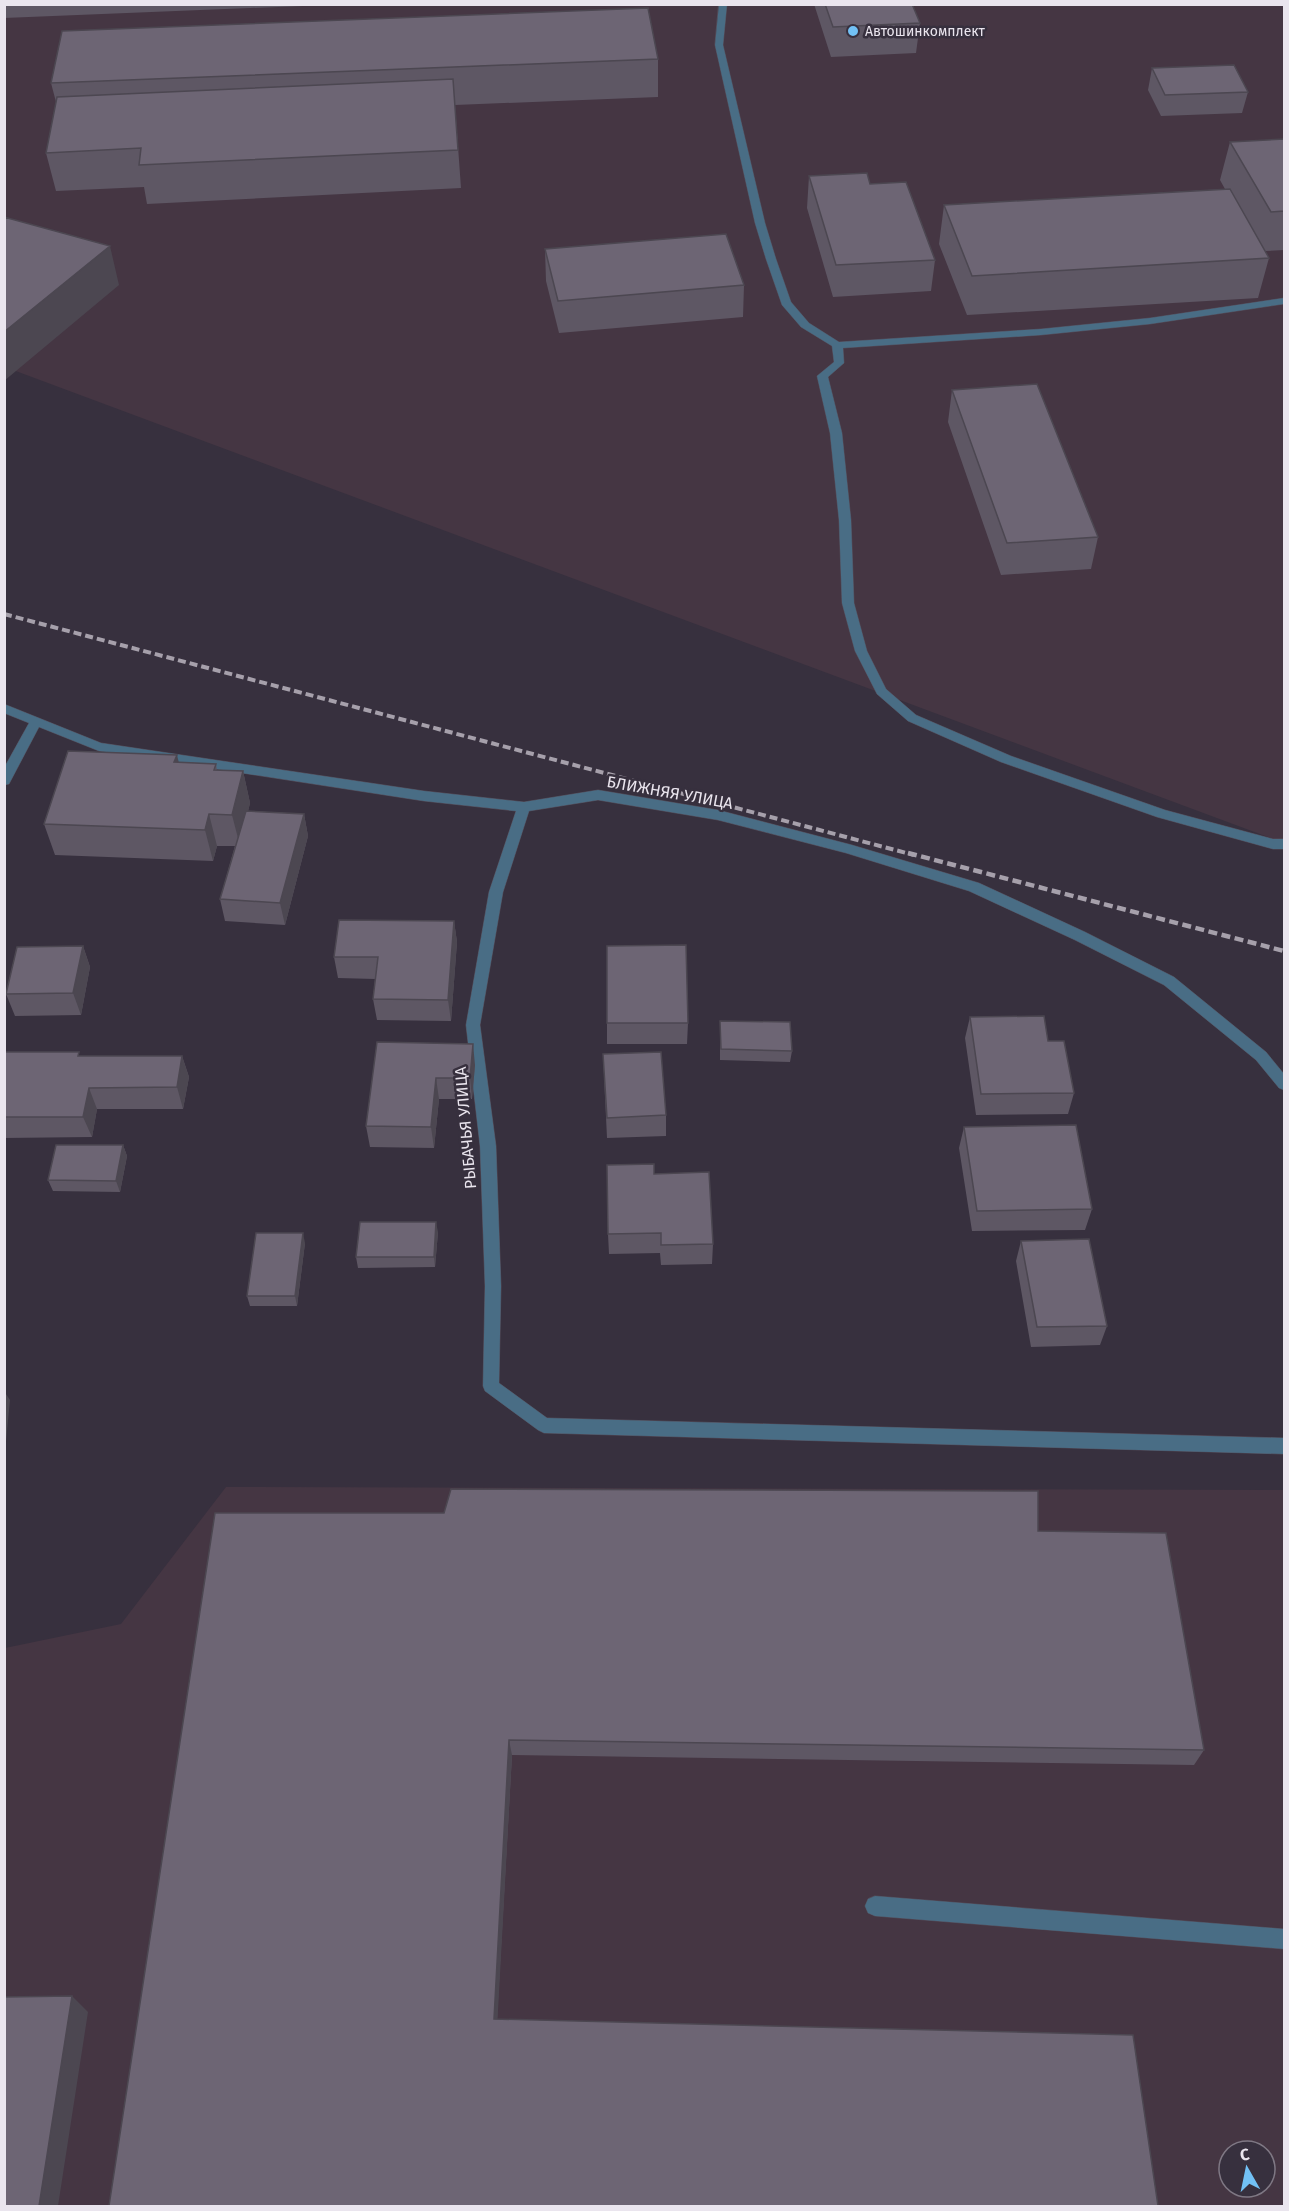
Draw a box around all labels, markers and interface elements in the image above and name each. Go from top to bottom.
place label: Автошинкомплект [865,23,986,40]
marker: Автошинкомплект [846,24,860,38]
street label: БЛИЖНЯЯ УЛИЦА [605,772,735,813]
street label: РЫБАЧЬЯ УЛИЦА [451,1065,480,1190]
north arrow [1217,2139,1277,2199]
text: С [1239,2144,1252,2165]

